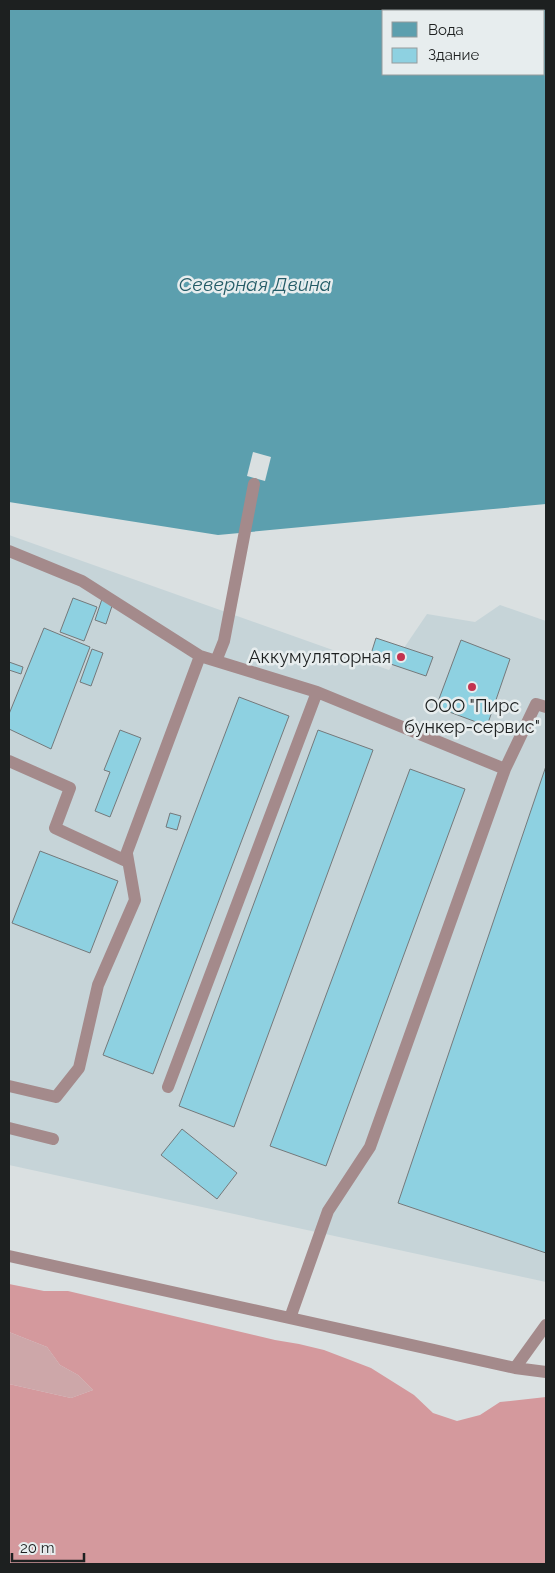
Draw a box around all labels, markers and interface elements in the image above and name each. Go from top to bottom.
legend [382,10,545,75]
text: Вода [428,21,464,39]
text: Здание [428,46,480,64]
water label: Северная Двина [179,273,331,295]
place label: Аккумуляторная [248,646,391,667]
marker: Аккумуляторная [395,651,407,663]
marker: ООО "Пирс бункер-сервис" [466,681,478,693]
place label: ООО "Пирс бункер-сервис" [404,695,540,737]
scale bar [12,1530,85,1562]
text: 20 m [20,1539,55,1557]

